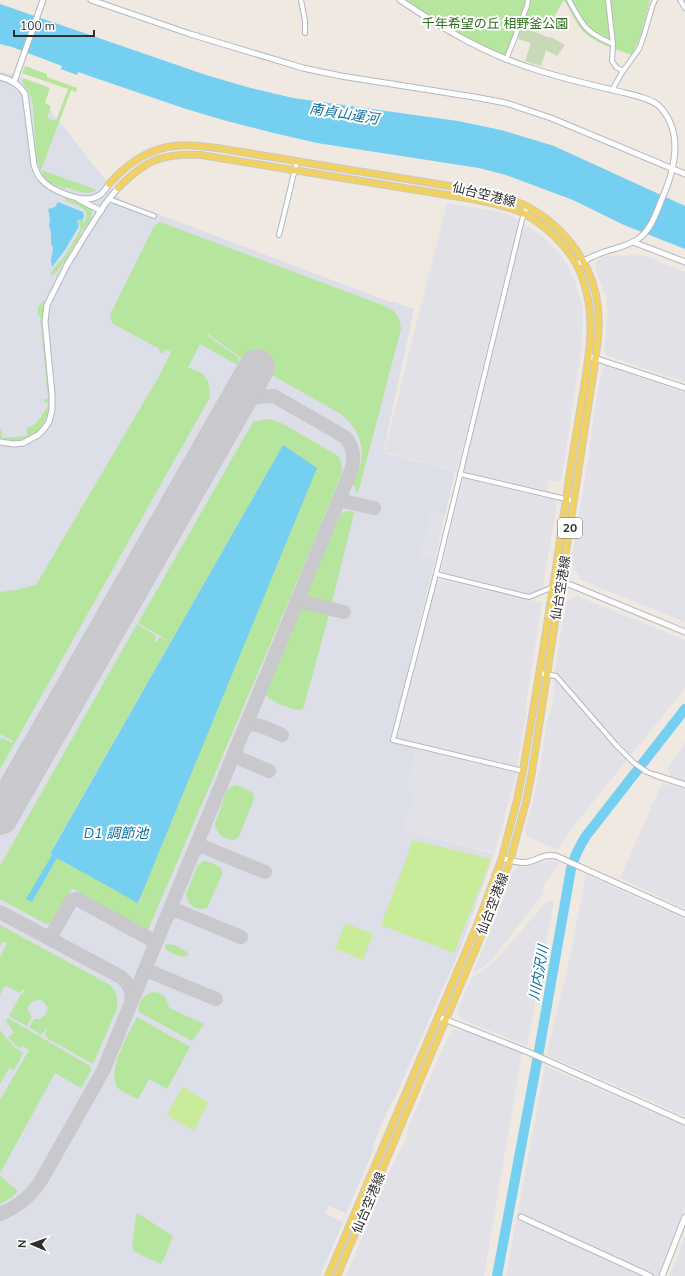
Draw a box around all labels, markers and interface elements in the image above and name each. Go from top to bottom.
scale bar [14,12,94,38]
park label: 千年希望の丘 相野釜公園 [422,15,568,33]
text: 100 m [20,18,55,34]
water label: 南貞山運河 [308,99,383,129]
street label: 仙台空港線 [450,178,518,212]
road number: 20 [558,518,582,538]
street label: 仙台空港線 [547,554,575,622]
water label: D1 調節池 [84,824,150,843]
street label: 仙台空港線 [473,870,513,938]
water label: 川内沢川 [525,942,554,1002]
street label: 仙台空港線 [348,1170,390,1236]
north arrow [12,1224,52,1264]
text: N [15,1239,30,1248]

